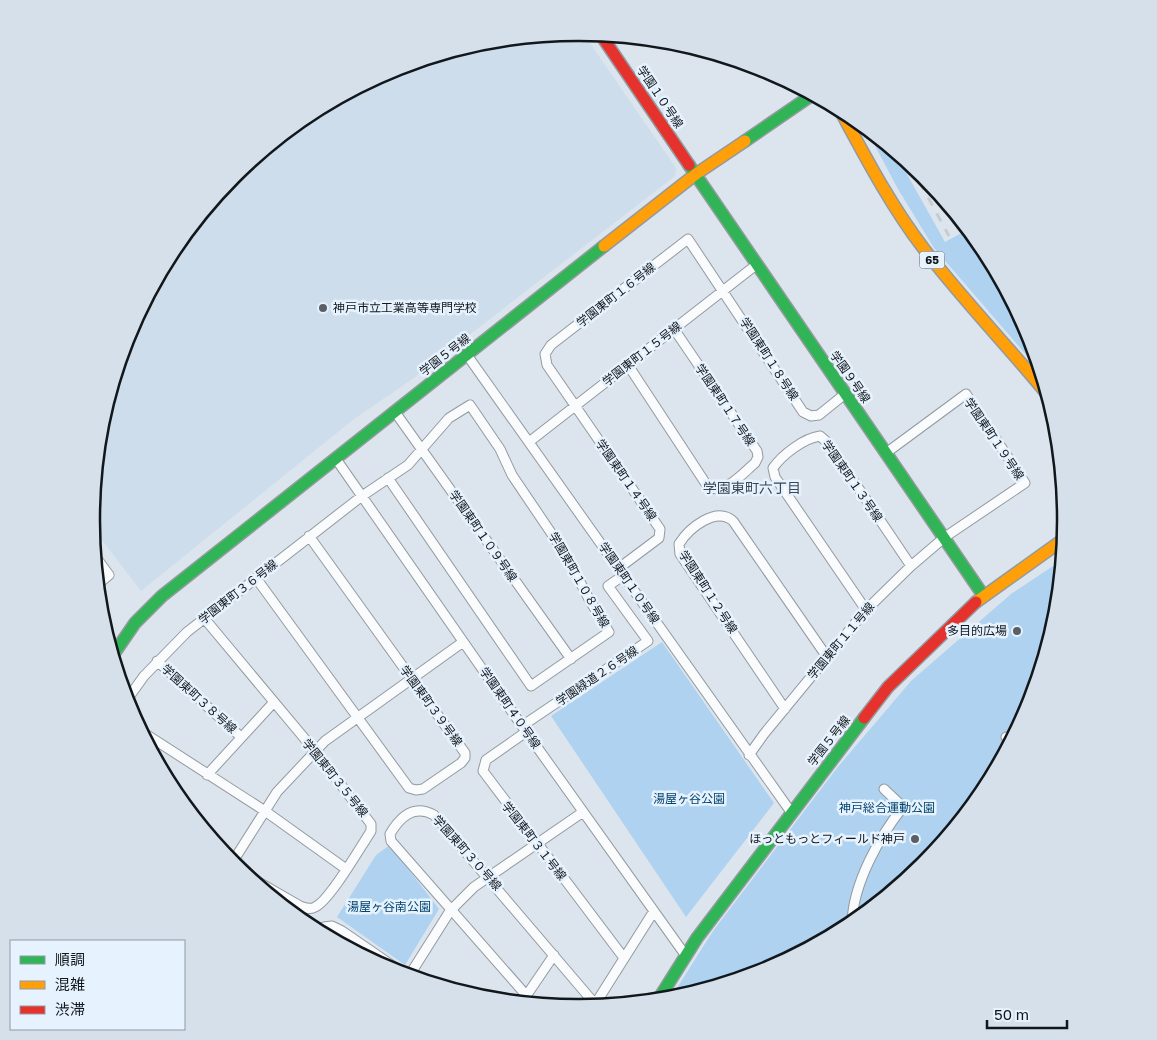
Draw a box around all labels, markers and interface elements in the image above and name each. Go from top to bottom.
street label: 学園１０号線 [634,63,687,131]
road number: 65 [920,252,944,268]
street label: 学園東町１６号線 [573,259,658,330]
place label: 神戸市立工業高等専門学校 [333,300,477,315]
marker: 神戸市立工業高等専門学校 [317,302,329,314]
street label: 学園東町１８号線 [737,314,802,403]
street label: 学園東町１５号線 [599,318,684,389]
street label: 学園５号線 [416,330,473,379]
street label: 学園９号線 [827,348,874,406]
street label: 学園東町１７号線 [692,361,758,449]
street label: 学園東町１９号線 [961,395,1027,483]
street label: 学園東町１４号線 [593,436,660,523]
street label: 学園東町１３号線 [819,437,886,524]
district label: 学園東町六丁目 [703,479,801,496]
street label: 学園東町１０９号線 [446,487,521,584]
street label: 学園東町１０８号線 [546,529,613,630]
street label: 学園東町１０号線 [596,539,663,626]
street label: 学園東町１２号線 [676,547,741,636]
street label: 学園東町３６号線 [195,556,280,627]
street label: 学園東町１１号線 [804,599,877,682]
place label: 多目的広場 [947,623,1007,638]
marker: 多目的広場 [1011,625,1023,637]
street label: 学園緑道２６号線 [553,643,641,709]
street label: 学園東町３８号線 [159,661,240,736]
street label: 学園東町３９号線 [397,662,466,749]
street label: 学園東町４０号線 [477,664,544,751]
street label: 学園５号線 [804,712,853,769]
street label: 学園東町３５号線 [299,736,371,820]
park label: 湯屋ヶ谷公園 [653,791,725,806]
street label: 学園東町３１号線 [499,798,570,883]
park label: 神戸総合運動公園 [839,800,935,815]
street label: 学園東町３０号線 [430,812,505,893]
place label: ほっともっとフィールド神戸 [749,831,905,846]
marker: ほっともっとフィールド神戸 [909,833,921,845]
park label: 湯屋ヶ谷南公園 [347,899,431,914]
legend [10,940,185,1030]
text: 順調 [55,950,85,968]
text: 混雑 [55,975,85,993]
scale bar [987,998,1067,1030]
text: 渋滞 [55,1000,85,1018]
text: 50 m [994,1005,1029,1023]

